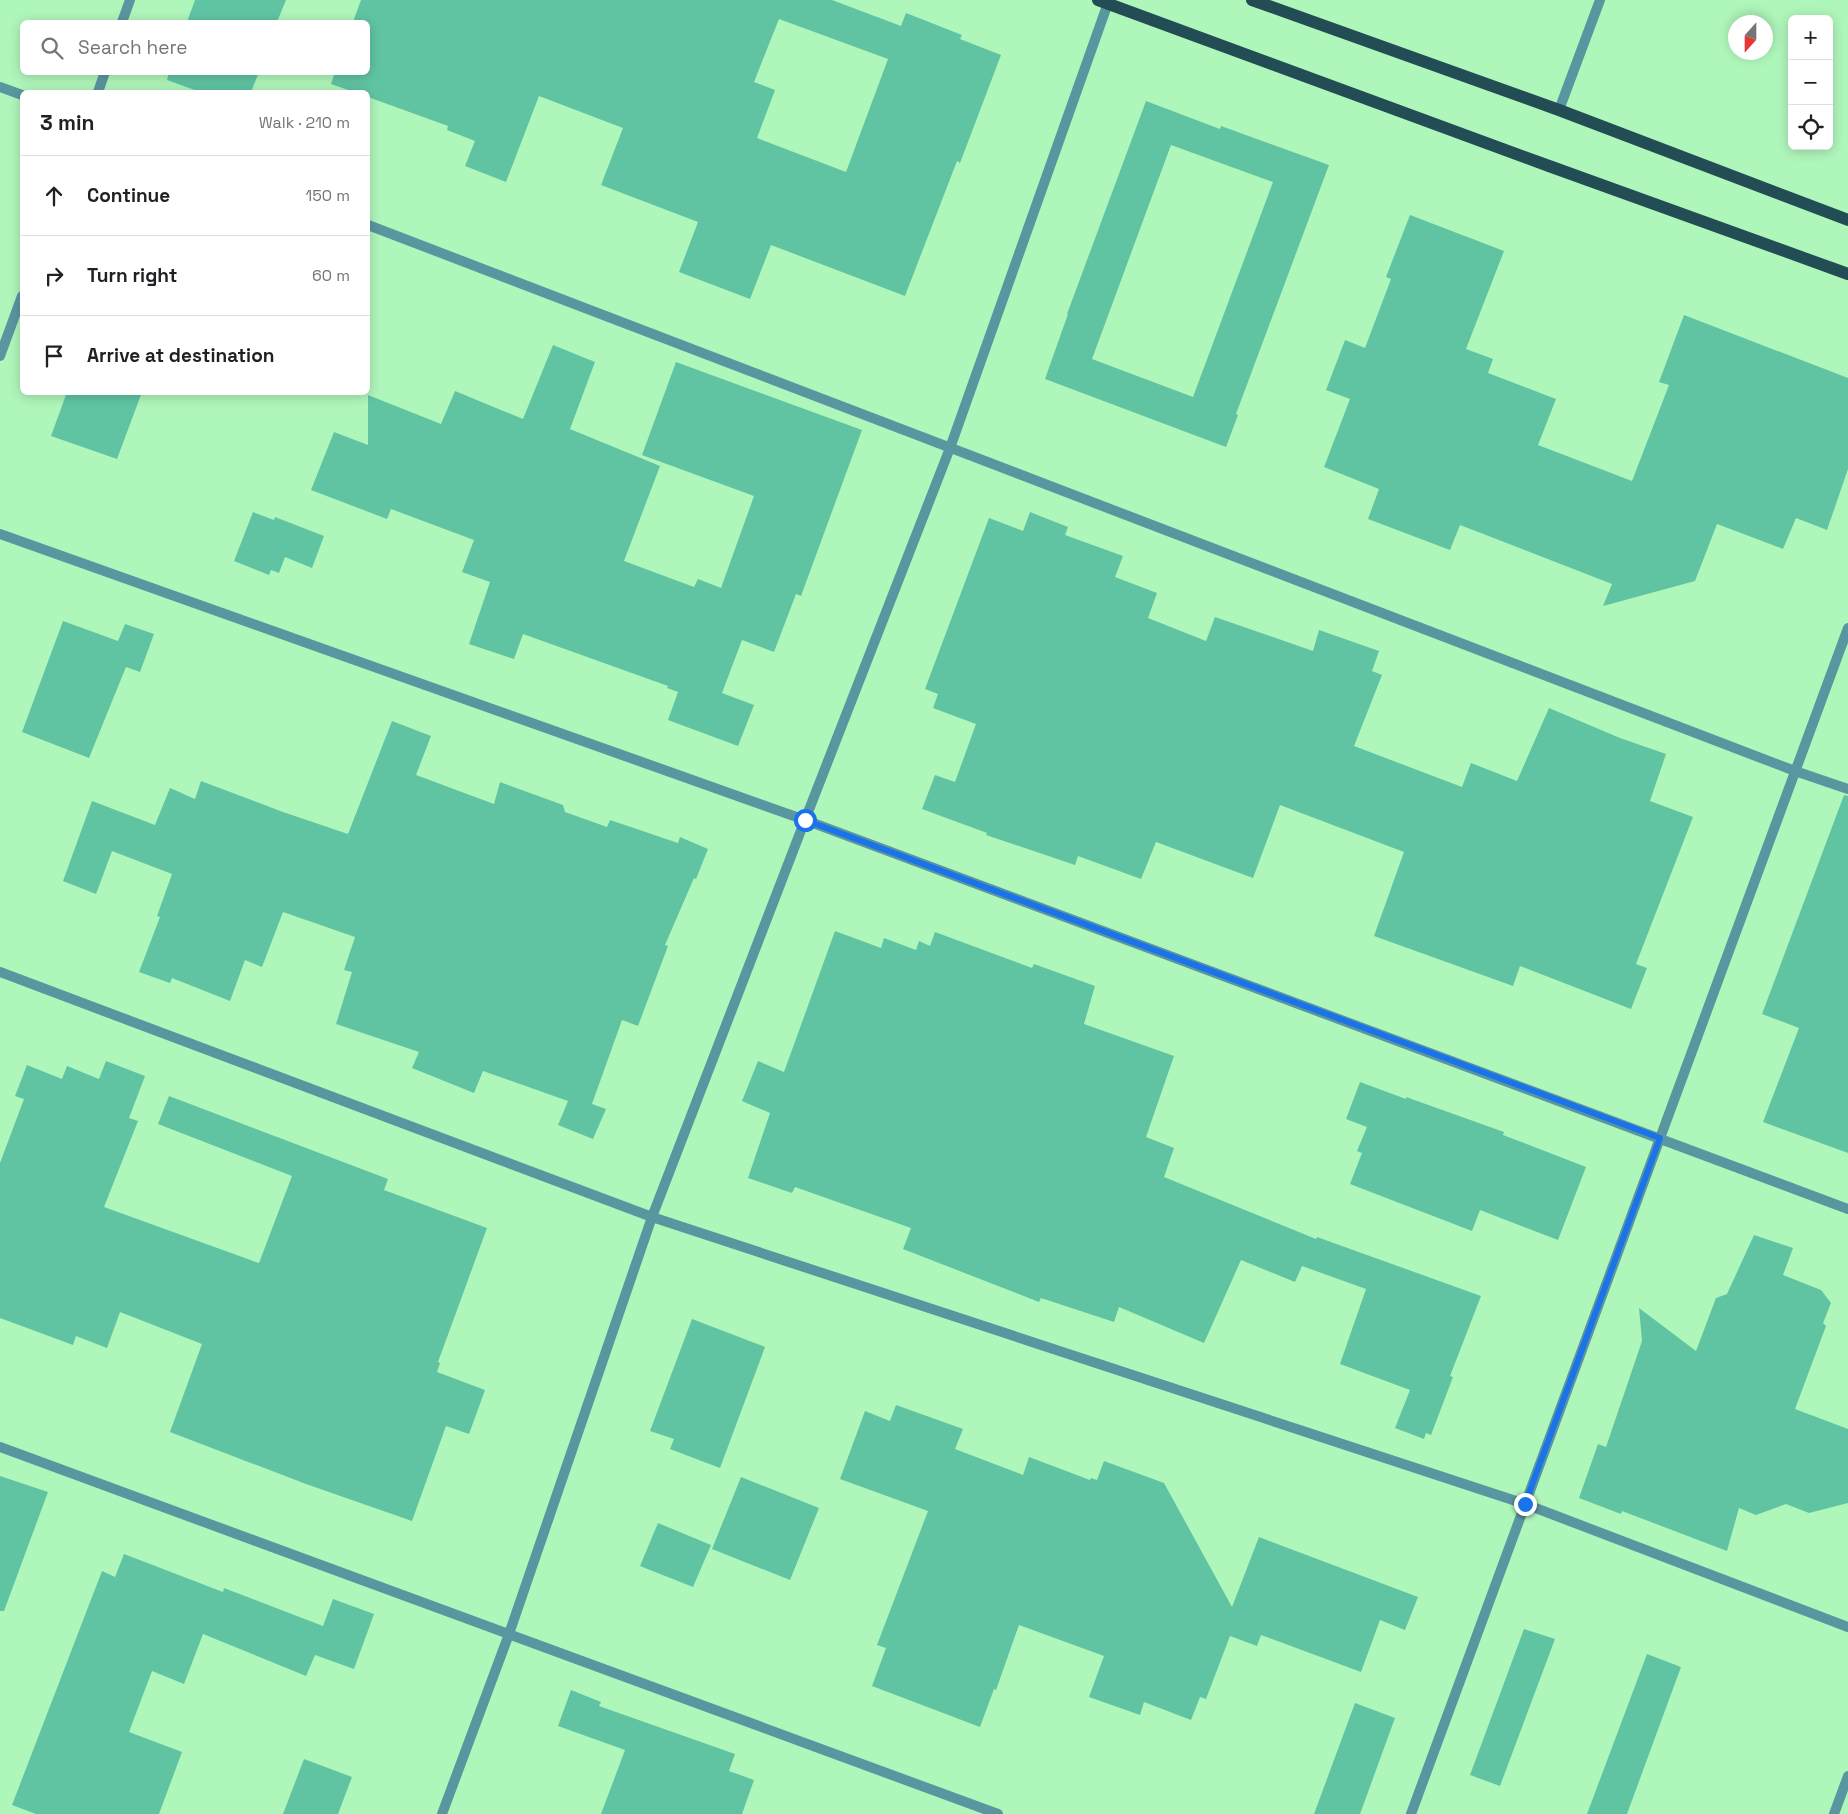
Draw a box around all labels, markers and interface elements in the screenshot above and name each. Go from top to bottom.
north arrow [1728,15,1773,60]
map controls [1788,15,1833,150]
button: + [1788,15,1833,60]
search box [20,20,370,75]
icon: search [38,34,66,62]
text: Search here [78,35,188,60]
button: − [1788,60,1833,105]
button: locate [1788,105,1833,150]
text: 3 min [40,109,95,136]
text: Walk · 210 m [259,112,350,133]
icon: ahead [40,182,68,210]
text: Continue [87,183,170,208]
text: 150 m [306,185,350,206]
icon: right [40,262,68,290]
text: Turn right [87,263,177,288]
text: 60 m [312,265,350,286]
icon: arrive [40,342,68,370]
text: Arrive at destination [87,343,275,368]
route start [794,809,817,832]
route end [1514,1493,1537,1516]

